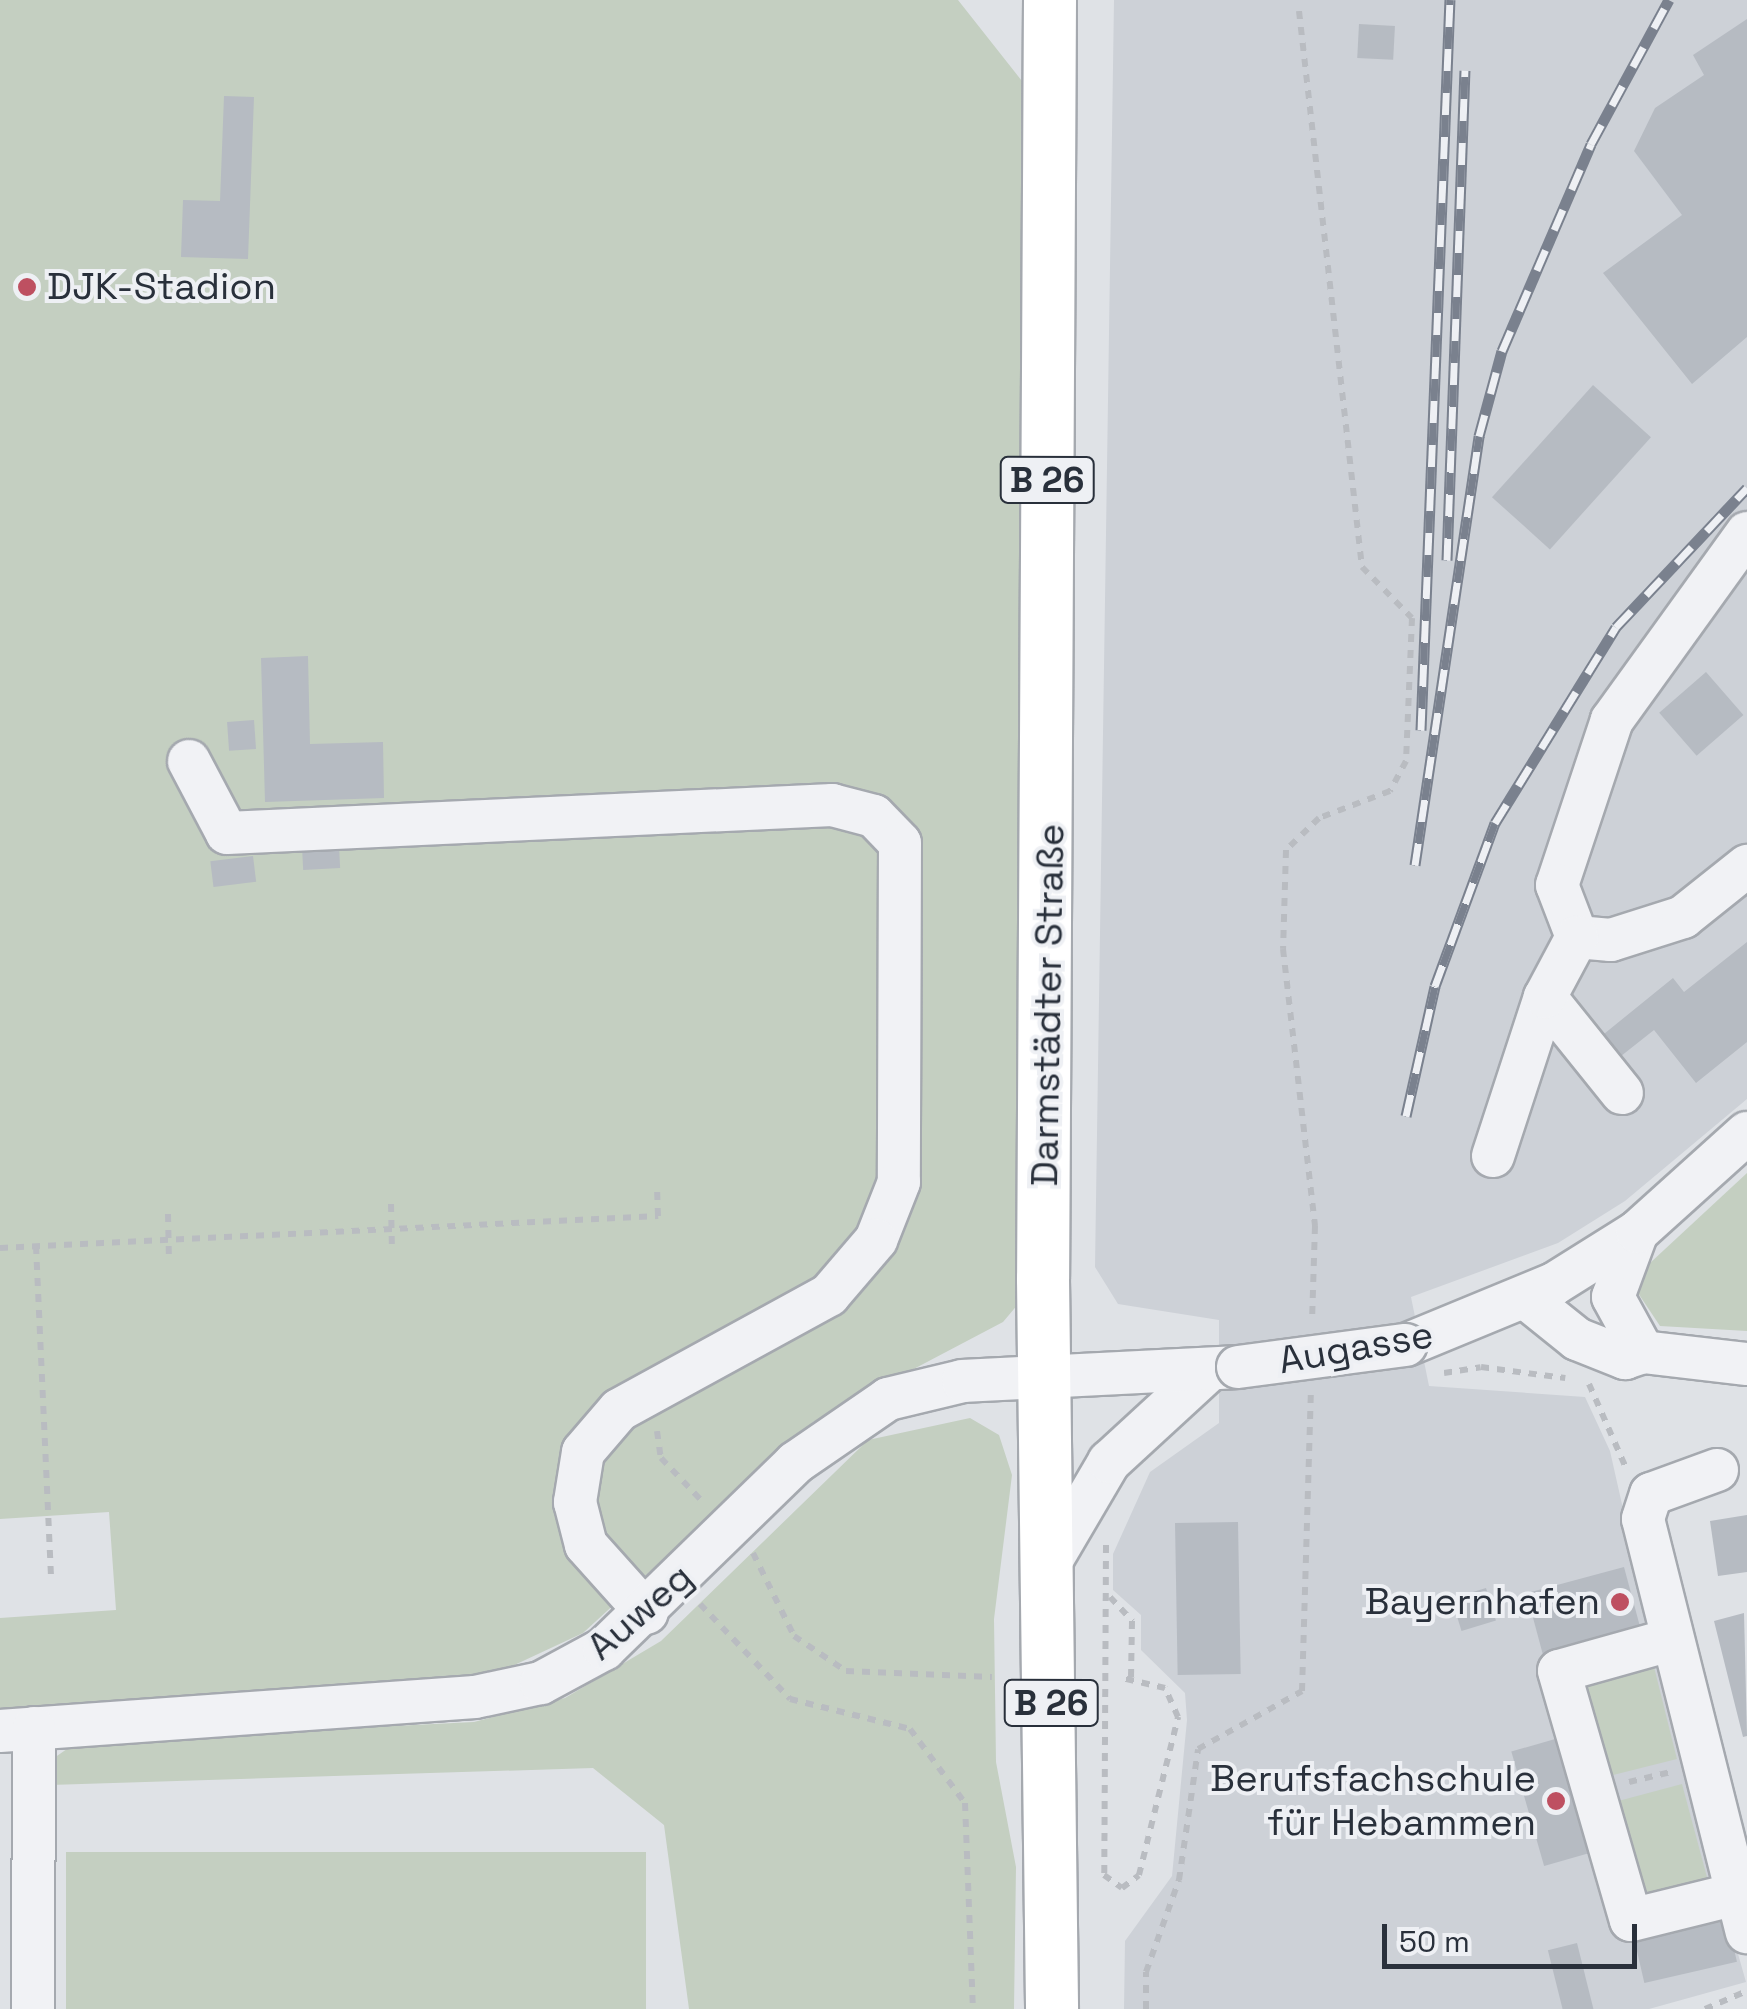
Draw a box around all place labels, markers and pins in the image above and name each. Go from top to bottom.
place label: DJK-Stadion [47,264,276,310]
marker: DJK-Stadion [16,276,38,298]
place label: Bayernhafen [1365,1579,1600,1625]
marker: Bayernhafen [1609,1591,1631,1613]
place label: Berufsfachschule für Hebammen [1210,1756,1536,1846]
marker: Berufsfachschule für Hebammen [1545,1790,1567,1812]

